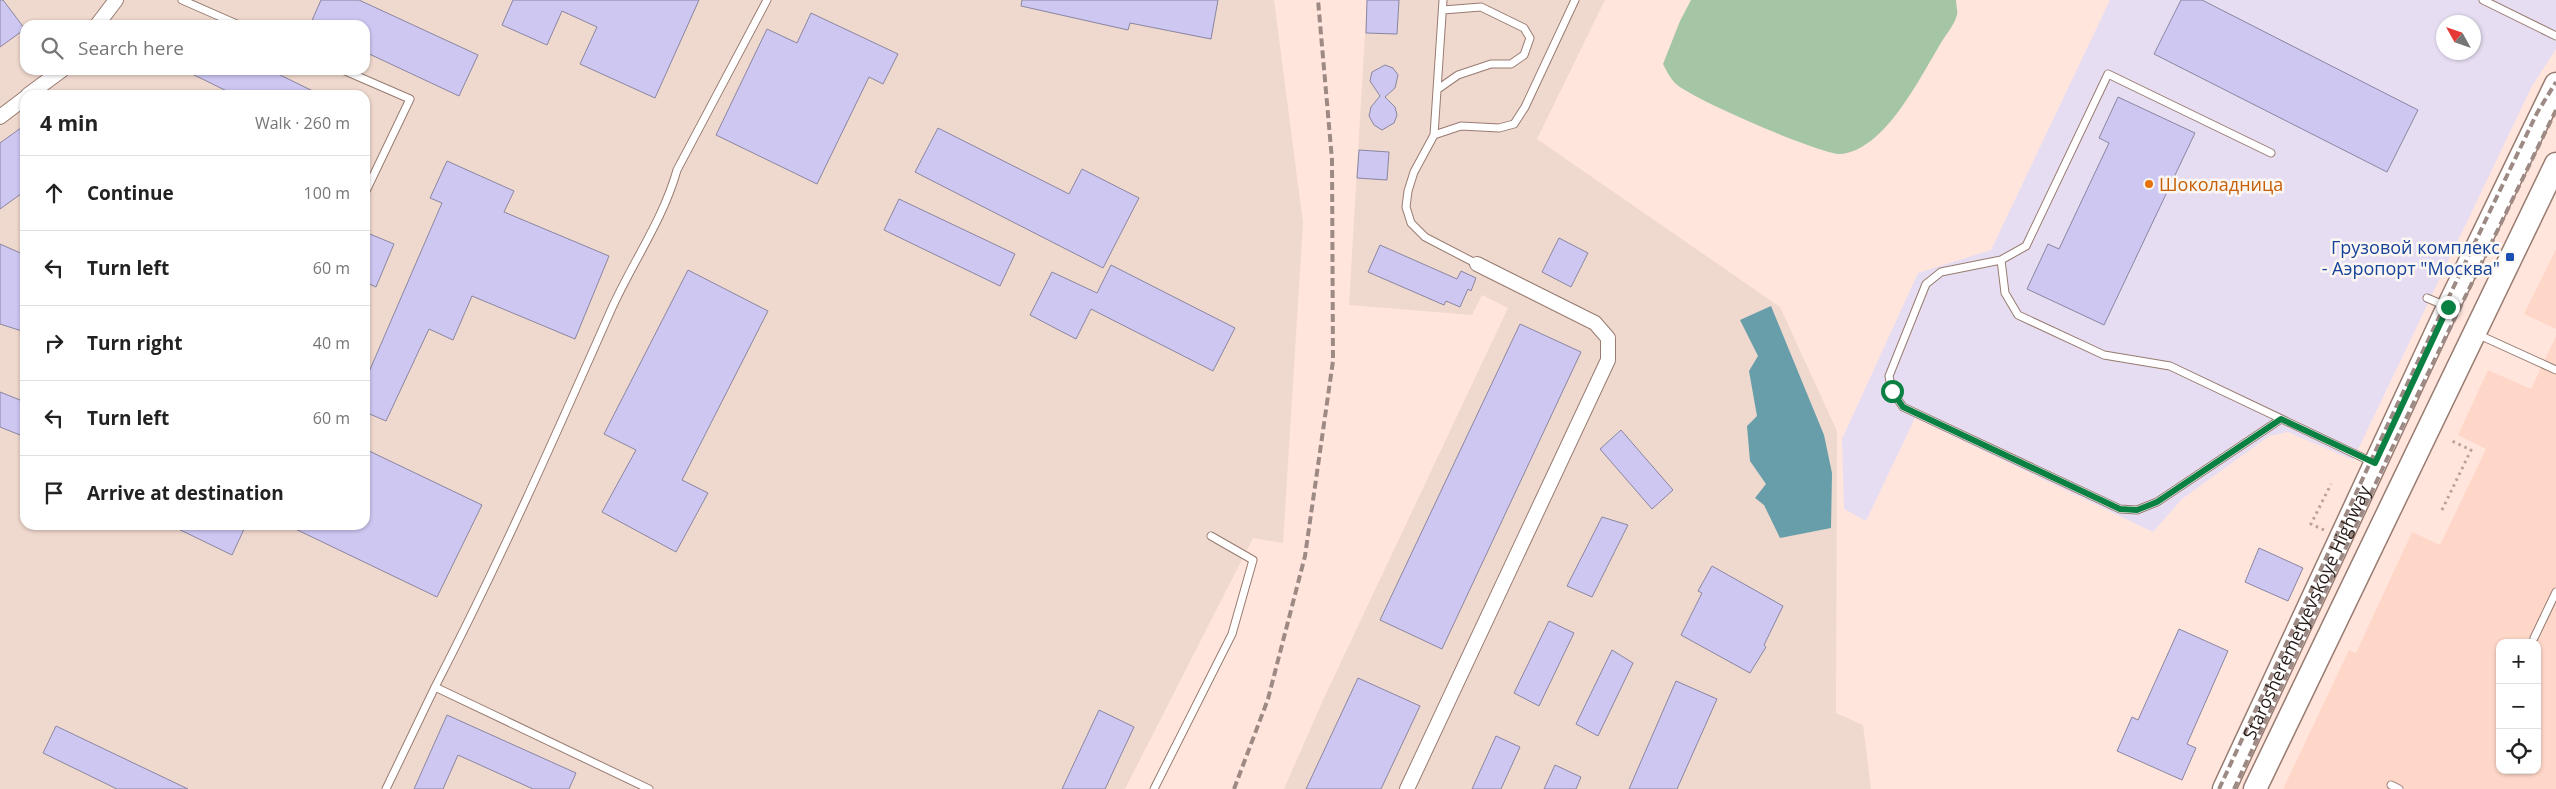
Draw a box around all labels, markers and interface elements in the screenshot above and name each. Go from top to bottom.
north arrow [2436,15,2481,60]
search box [20,20,370,75]
icon: search [38,34,66,62]
text: Search here [78,35,184,61]
text: 4 min [40,109,98,137]
text: Walk · 260 m [255,112,350,134]
place label: Шоколадница [2159,172,2283,196]
marker: Шоколадница [2143,178,2155,190]
icon: ahead [40,179,68,207]
text: Continue [87,180,174,206]
text: 100 m [304,182,350,204]
place label: Грузовой комплекс - Аэропорт "Москва" [2322,235,2500,280]
marker: Грузовой комплекс - Аэропорт "Москва" [2504,251,2516,263]
icon: left [40,254,68,282]
text: Turn left [87,255,169,281]
text: 60 m [313,257,350,279]
route end [2437,296,2460,319]
icon: right [40,329,68,357]
text: Turn right [87,330,182,356]
text: 40 m [313,332,350,354]
route start [1881,380,1904,403]
icon: left [40,404,68,432]
text: Turn left [87,405,169,431]
text: 60 m [313,407,350,429]
icon: arrive [40,479,68,507]
text: Arrive at destination [87,480,284,506]
street label: Starosheremetyevskoye Highway [2237,480,2376,743]
map controls [2496,639,2541,774]
button: + [2496,639,2541,684]
button: − [2496,684,2541,729]
button: locate [2496,729,2541,774]

